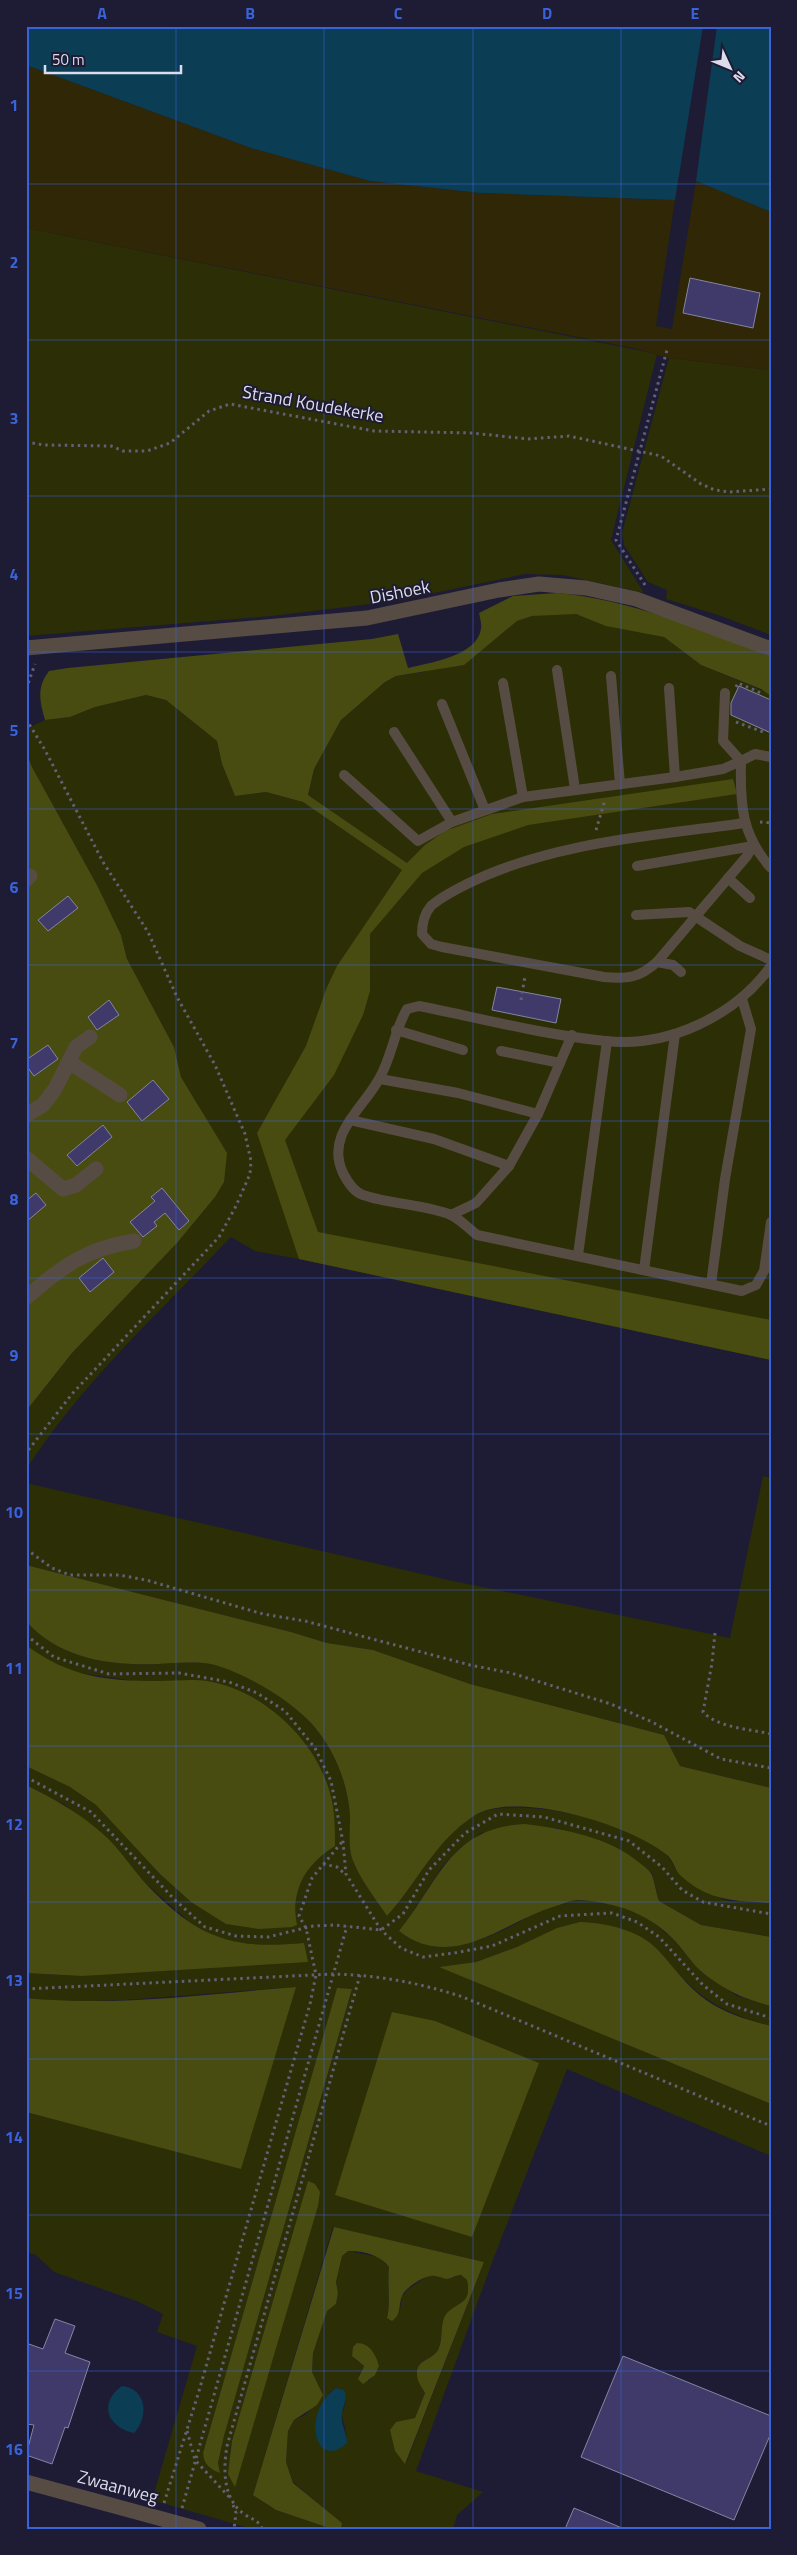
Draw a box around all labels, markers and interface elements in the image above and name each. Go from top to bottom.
text: A [97,1,107,25]
text: B [245,1,255,25]
text: C [394,1,403,25]
text: D [542,1,552,25]
text: E [691,1,700,25]
scale bar [45,42,181,74]
north arrow [704,42,754,92]
text: 50 m [52,48,85,71]
text: N [729,67,751,88]
text: 1 [10,93,18,117]
text: 2 [10,250,18,274]
street label: Strand Koudekerke [240,378,386,429]
text: 3 [10,406,18,430]
text: 4 [10,562,19,586]
street label: Dishoek [367,572,433,611]
text: 5 [10,718,19,742]
text: 6 [10,875,19,899]
text: 7 [10,1031,18,1055]
text: 8 [10,1187,19,1211]
text: 9 [10,1343,19,1367]
text: 10 [5,1500,23,1524]
text: 11 [5,1656,23,1680]
text: 12 [5,1812,23,1836]
text: 13 [5,1968,23,1992]
text: 14 [5,2125,23,2149]
text: 15 [5,2281,23,2305]
text: 16 [5,2437,23,2461]
street label: Zwaanweg [75,2463,162,2510]

